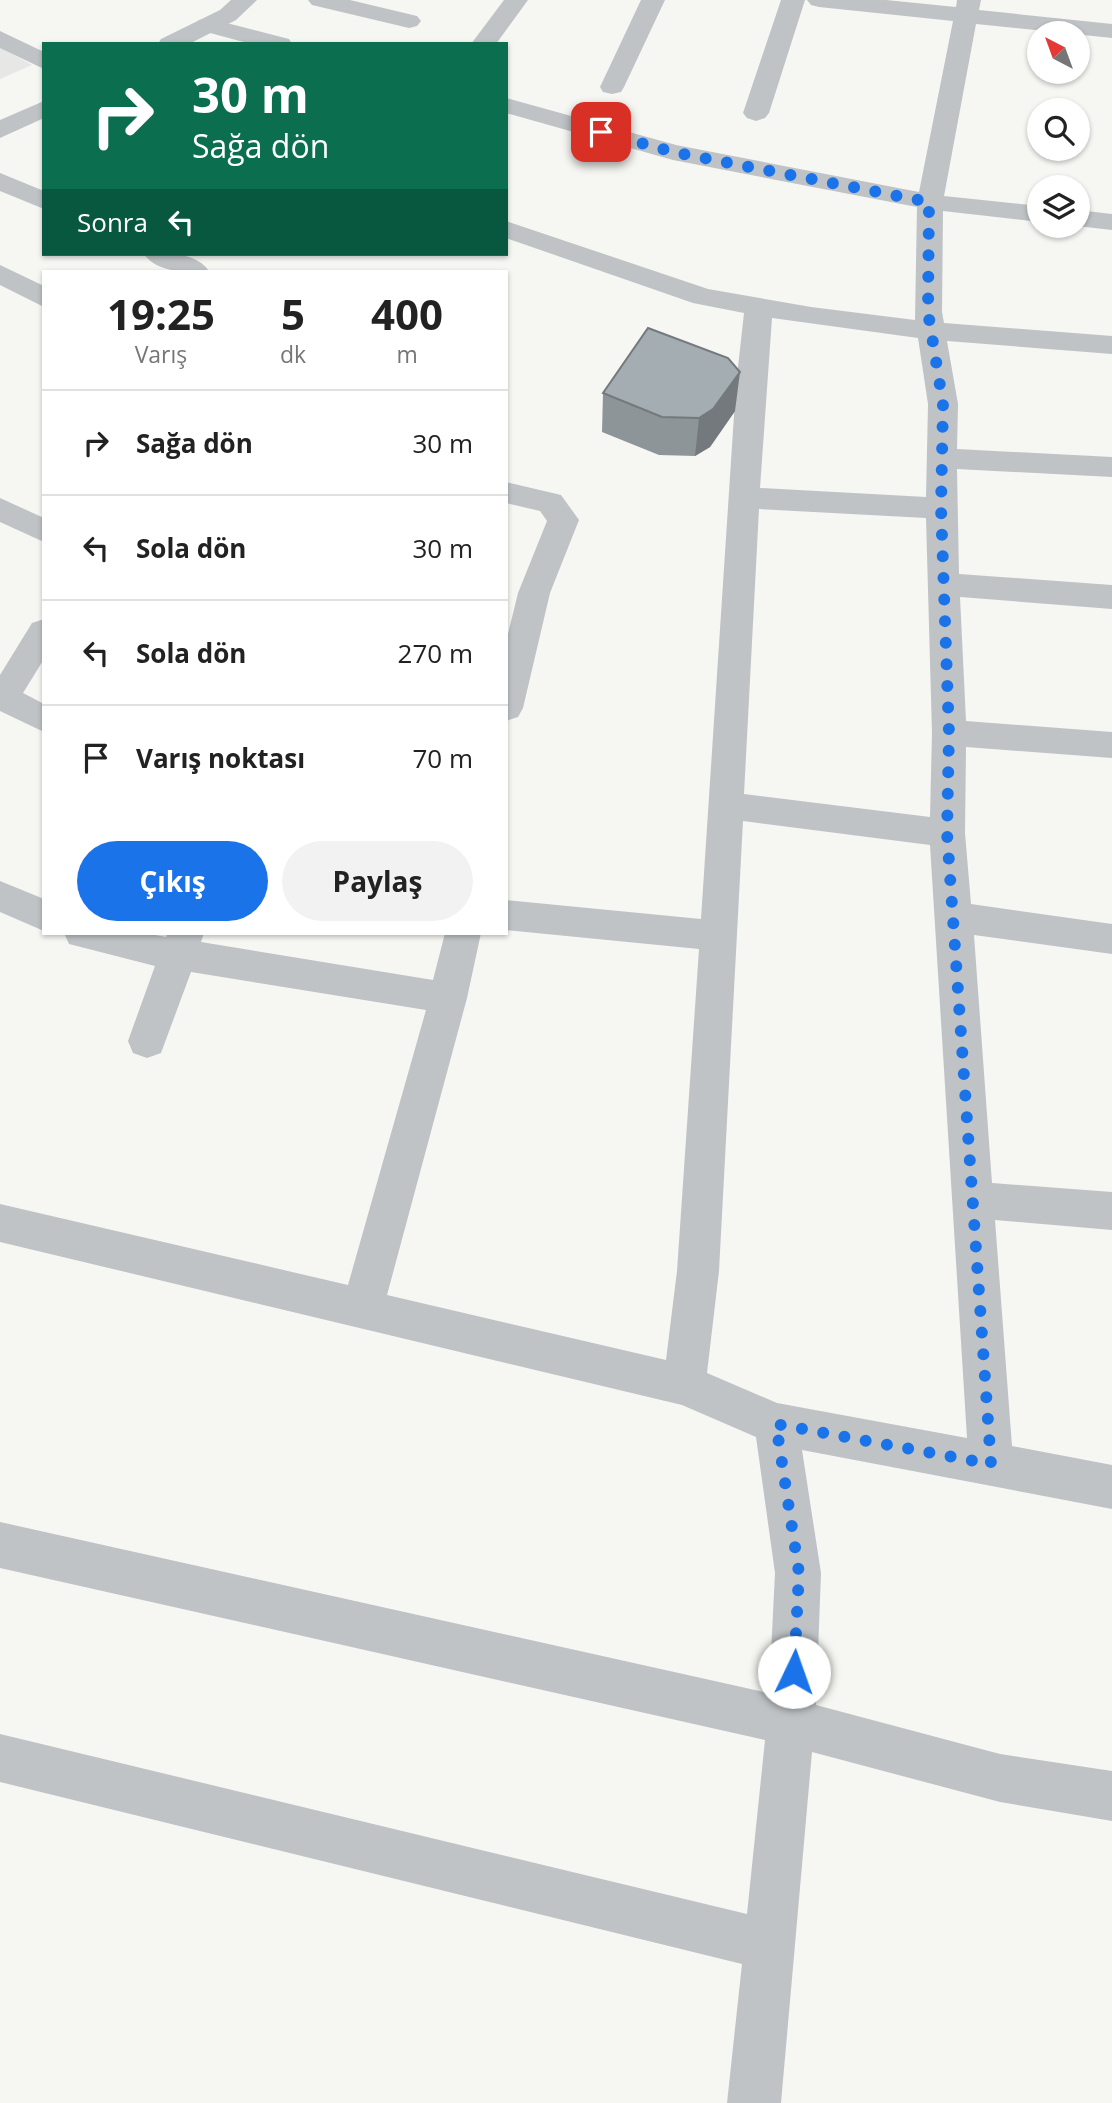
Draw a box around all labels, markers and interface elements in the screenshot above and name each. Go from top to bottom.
north arrow [1027,21,1090,84]
map controls [1027,21,1090,238]
text: 30 m [192,61,309,127]
icon: right [77,70,168,161]
button: search [1027,98,1090,161]
pin [571,102,631,162]
icon: arrive [582,113,620,151]
text: Sağa dön [192,124,329,167]
button: layers [1027,175,1090,238]
icon: left [162,203,200,241]
text: Sonra [77,204,148,240]
text: 19:25 [107,285,215,342]
text: 5 [281,285,305,342]
text: 400 [371,285,443,342]
text: Varış [135,338,187,370]
text: dk [280,338,306,370]
text: m [396,338,418,370]
icon: right [77,424,115,462]
text: Sağa dön [136,425,253,461]
text: 30 m [412,425,473,461]
icon: left [77,529,115,567]
text: Sola dön [136,530,246,566]
text: 30 m [412,530,473,566]
icon: left [77,634,115,672]
text: Sola dön [136,635,246,671]
text: 270 m [398,635,473,671]
icon: arrive [77,739,115,777]
text: Varış noktası [136,740,305,776]
text: 70 m [412,740,473,776]
button: Çıkış [77,841,268,921]
button: Paylaş [282,841,473,921]
position arrow [757,1635,831,1709]

